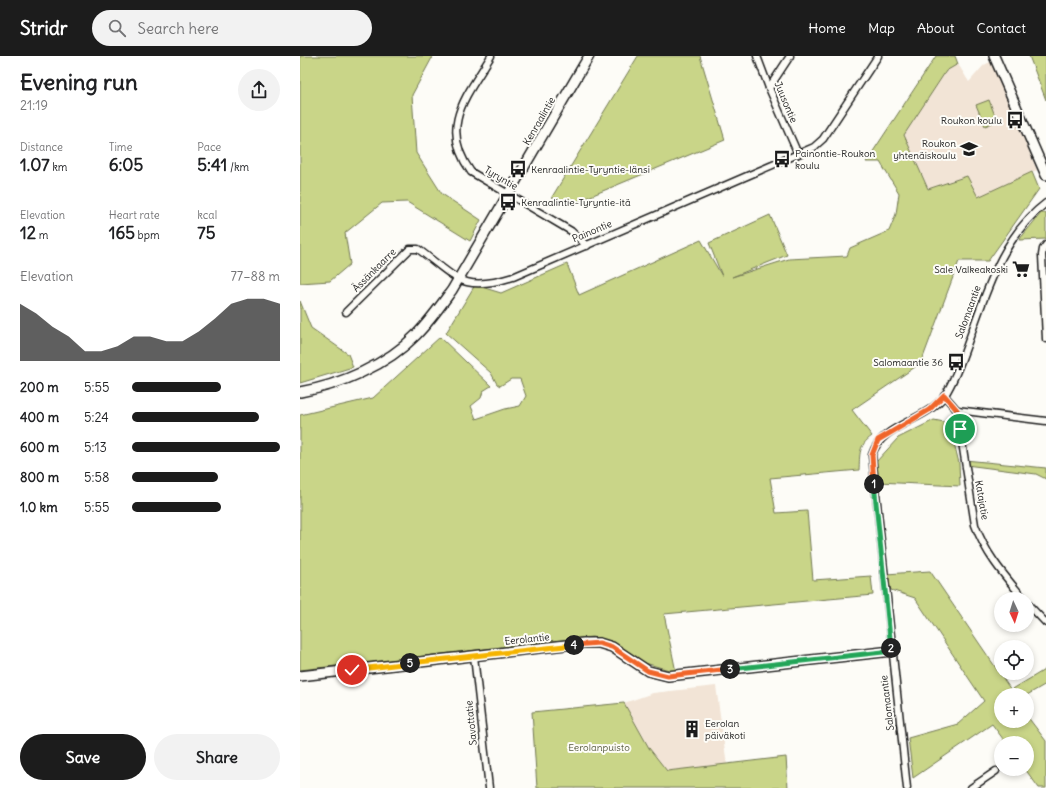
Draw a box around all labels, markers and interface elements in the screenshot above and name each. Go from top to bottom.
search box [92,10,372,46]
text: Stridr [20,16,68,40]
icon: search [106,17,128,39]
text: Search here [138,19,219,38]
text: Home [808,19,846,37]
text: Map [868,19,895,37]
text: About [917,19,955,37]
text: Contact [977,19,1026,37]
text: Evening run [20,68,138,96]
button: share [238,69,280,111]
street label: Juusontie [772,79,800,125]
street label: Kenraalintie [520,95,558,147]
text: 21:19 [20,97,48,114]
bus stop icon: Roukon koulu [1005,110,1025,130]
place label: Roukon koulu [941,114,1002,127]
place label: Roukon yhtenäiskoulu [893,137,956,162]
school or university icon: Roukon yhtenäiskoulu [959,139,979,159]
text: Distance [20,140,63,154]
text: Time [109,140,132,154]
text: Pace [197,140,221,154]
place label: Painontie-Roukon koulu [795,147,875,172]
bus stop icon: Painontie-Roukon koulu [772,149,792,169]
text: 1.07 [20,154,50,176]
text: 6:05 [109,154,143,176]
text: 5:41 [197,154,227,176]
bus stop icon: Kenraalintie-Tyryntie-länsi [508,159,528,179]
text: km [50,160,67,174]
text: /km [227,160,249,174]
street label: Tyryntie [482,163,520,193]
place label: Kenraalintie-Tyryntie-länsi [531,163,650,176]
bus stop icon: Kenraalintie-Tyryntie-itä [498,192,518,212]
place label: Kenraalintie-Tyryntie-itä [521,196,631,209]
text: Elevation [20,208,65,222]
text: Heart rate [109,208,160,222]
text: kcal [197,208,217,222]
street label: Painontie [570,217,614,245]
text: 12 [20,222,36,244]
text: 165 [109,222,135,244]
text: 75 [197,222,215,244]
text: m [36,228,48,242]
text: bpm [135,228,160,242]
street label: Ässänkaarre [349,245,399,295]
supermarket icon: Sale Valkeakoski [1011,259,1031,279]
place label: Sale Valkeakoski [934,263,1008,276]
text: Elevation [20,268,73,285]
text: 77–88 m [230,268,280,285]
street label: Salomaantie [952,283,984,341]
bus stop icon: Salomaantie 36 [946,352,966,372]
place label: Salomaantie 36 [873,356,943,369]
text: 200 m [20,379,59,396]
text: 5:55 [84,379,109,396]
text: 400 m [20,409,59,426]
text: 5:24 [84,409,109,426]
pin [943,412,977,446]
icon: arrive [949,418,971,440]
text: 600 m [20,439,59,456]
text: 5:13 [84,439,107,456]
text: 800 m [20,469,59,486]
text: 5:58 [84,469,109,486]
pin: 1 [864,474,884,494]
text: 1 [872,477,876,491]
street label: Katajatie [972,479,992,521]
text: 1.0 km [20,499,58,516]
text: 5:55 [84,499,109,516]
north arrow [994,592,1034,632]
map controls [994,592,1034,776]
street label: Eerolantie [504,630,550,648]
pin: 4 [564,635,584,655]
text: 4 [571,638,577,652]
pin: 2 [881,638,901,658]
button: locate [994,640,1034,680]
text: 2 [888,641,894,655]
pin [335,653,369,687]
pin: 5 [400,653,420,673]
text: 5 [407,656,413,670]
icon: check [341,659,363,681]
pin: 3 [720,659,740,679]
text: 3 [727,662,733,676]
street label: Salomaantie [877,674,897,732]
button: + [994,688,1034,728]
street label: Savottatie [462,700,480,746]
place label: Eerolan päiväkoti [705,717,745,742]
building icon: Eerolan päiväkoti [682,719,702,739]
button: Save [20,734,146,780]
button: Share [154,734,280,780]
button: − [994,736,1034,776]
park label: Eerolanpuisto [568,741,630,754]

